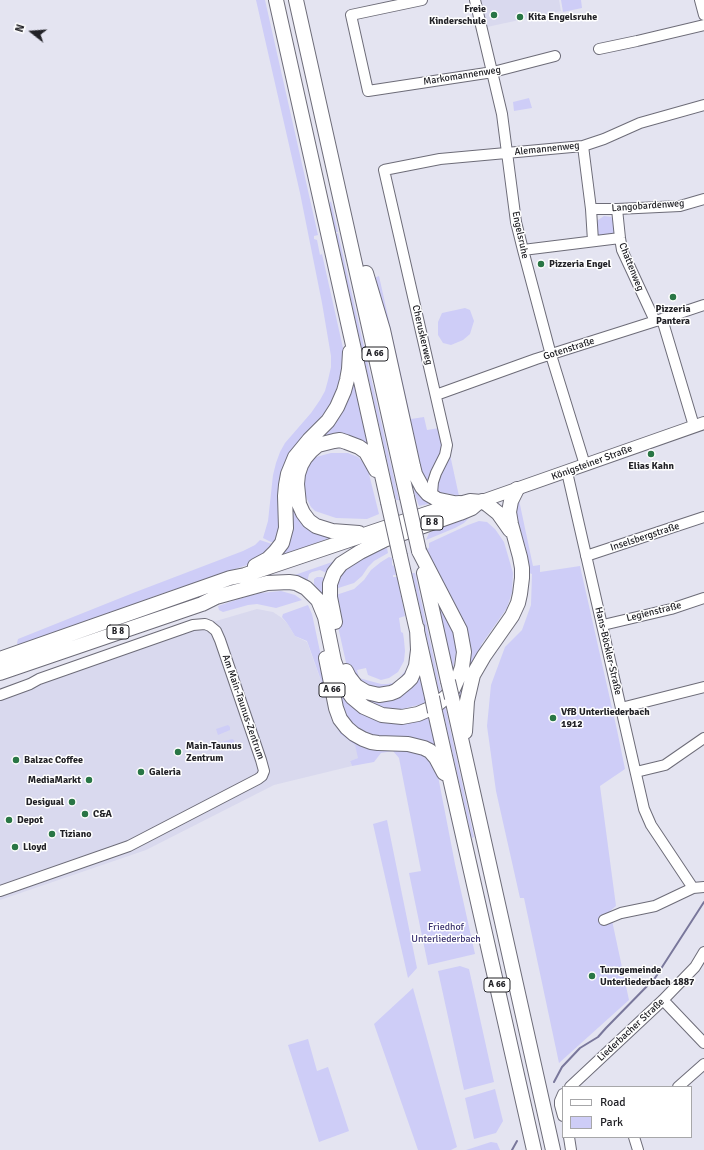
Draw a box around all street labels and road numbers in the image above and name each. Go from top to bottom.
street label: Markomannenweg [422,64,502,88]
street label: Alemannenweg [514,140,580,158]
street label: Langobardenweg [611,197,685,215]
street label: Engelsruhe [509,210,531,260]
street label: Chattenweg [616,241,646,293]
street label: Cheruskerweg [409,304,435,366]
street label: Gotenstraße [542,335,596,363]
road number: A 66 [362,347,388,361]
street label: Königsteiner Straße [550,443,634,483]
road number: B 8 [421,516,443,530]
street label: Inselsbergstraße [609,520,681,554]
street label: Legienstraße [625,599,683,625]
street label: Hans-Böckler-Straße [592,606,624,696]
road number: B 8 [107,625,129,639]
street label: Am Main-Taunus-Zentrum [219,653,267,761]
road number: A 66 [319,683,345,697]
road number: A 66 [484,978,510,992]
street label: Liederbacher Straße [595,996,667,1064]

